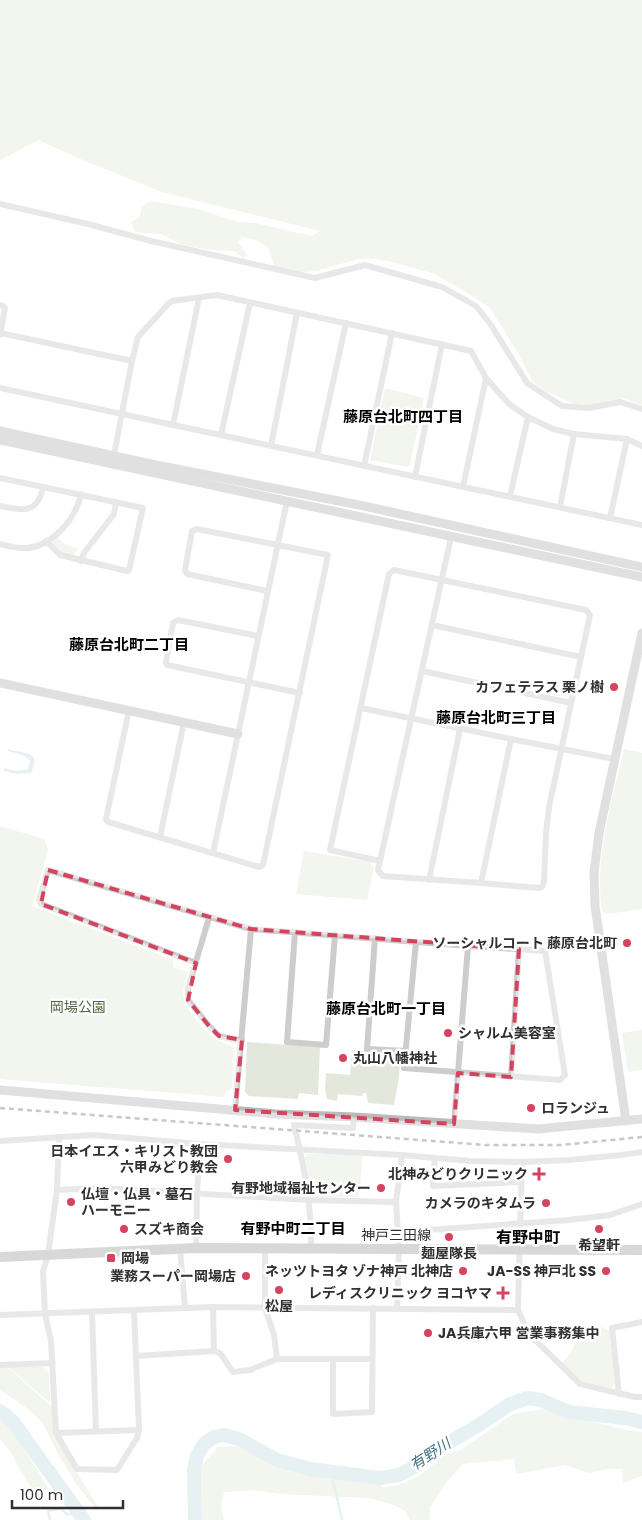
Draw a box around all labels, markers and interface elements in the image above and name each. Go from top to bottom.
district label: 藤原台北町四丁目 [343,406,463,427]
district label: 藤原台北町二丁目 [69,634,189,655]
place label: カフェテラス 栗ノ樹 [475,677,604,697]
marker: カフェテラス 栗ノ樹 [608,681,620,693]
district label: 藤原台北町三丁目 [436,707,556,728]
place label: ソーシャルコート 藤原台北町 [433,933,617,953]
marker: ソーシャルコート 藤原台北町 [621,937,633,949]
park label: 岡場公園 [50,997,106,1017]
district label: 藤原台北町一丁目 [326,998,446,1019]
place label: シャルム美容室 [458,1023,556,1043]
marker: シャルム美容室 [442,1027,454,1039]
place label: 丸山八幡神社 [353,1048,437,1068]
marker: 丸山八幡神社 [337,1052,349,1064]
place label: ロランジュ [541,1098,610,1118]
marker: ロランジュ [525,1102,537,1114]
place label: 日本イエス・キリスト教団 六甲みどり教会 [50,1141,218,1177]
marker: 日本イエス・キリスト教団 六甲みどり教会 [222,1153,234,1165]
place label: 北神みどりクリニック [388,1164,528,1184]
marker: 北神みどりクリニック [532,1167,546,1181]
place label: 有野地域福祉センター [231,1178,371,1198]
marker: 有野地域福祉センター [375,1182,387,1194]
place label: 仏壇・仏具・墓石 ハーモニー [81,1184,193,1220]
place label: カメラのキタムラ [425,1193,536,1213]
marker: 仏壇・仏具・墓石 ハーモニー [65,1196,77,1208]
marker: カメラのキタムラ [540,1197,552,1209]
district label: 有野中町二丁目 [240,1218,346,1239]
place label: スズキ商会 [134,1219,204,1239]
marker: スズキ商会 [118,1223,130,1235]
marker: 希望軒 [593,1223,605,1235]
street label: 神戸三田線 [361,1225,431,1245]
district label: 有野中町 [496,1226,560,1249]
marker: 麺屋隊長 [443,1231,455,1243]
place label: 希望軒 [578,1235,620,1255]
place label: 麺屋隊長 [421,1243,477,1263]
place label: 岡場 [121,1248,149,1268]
marker: 岡場 [105,1252,117,1264]
place label: ネッツトヨタ ゾナ神戸 北神店 [265,1261,453,1281]
place label: JA-SS 神戸北 SS [487,1261,596,1281]
marker: ネッツトヨタ ゾナ神戸 北神店 [457,1265,469,1277]
marker: JA-SS 神戸北 SS [600,1265,612,1277]
place label: 業務スーパー岡場店 [110,1266,236,1286]
marker: 業務スーパー岡場店 [240,1270,252,1282]
place label: レディスクリニック ヨコヤマ [308,1283,492,1303]
marker: 松屋 [273,1284,285,1296]
marker: レディスクリニック ヨコヤマ [496,1286,510,1300]
place label: 松屋 [265,1296,293,1316]
place label: JA兵庫六甲 営業事務集中 [438,1323,599,1343]
marker: JA兵庫六甲 営業事務集中 [422,1327,434,1339]
water label: 有野川 [405,1432,456,1475]
scale bar [12,1478,124,1510]
text: 100 m [20,1484,63,1505]

